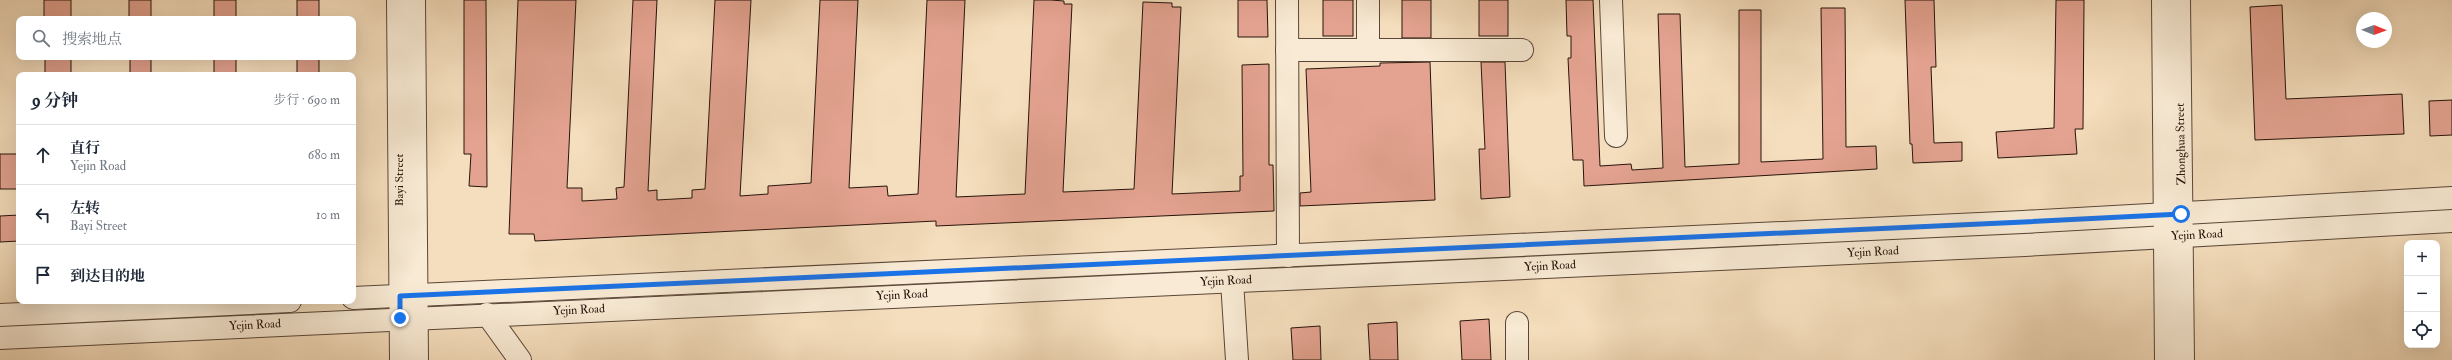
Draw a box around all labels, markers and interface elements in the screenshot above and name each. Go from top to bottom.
north arrow [2356,12,2392,48]
search box [16,16,356,60]
icon: search [30,27,52,49]
text: 搜索地点 [62,30,122,49]
text: 9 分钟 [32,90,78,111]
text: 步行 · 690 m [273,92,340,108]
street label: Zhonghua Street [2173,103,2189,185]
text: 直行 [70,139,100,158]
icon: ahead [32,144,54,166]
text: 680 m [308,147,340,163]
street label: Bayi Street [392,154,407,206]
text: Yejin Road [70,158,126,174]
text: 左转 [70,199,100,218]
icon: left [32,204,54,226]
route start [2172,205,2190,223]
text: 10 m [316,207,340,223]
text: Bayi Street [70,218,127,234]
street label: Yejin Road [2171,226,2223,244]
map controls [2404,240,2440,348]
button: + [2404,240,2440,276]
street label: Yejin Road [1847,243,1899,261]
street label: Yejin Road [1524,257,1576,275]
icon: arrive [32,264,54,286]
text: 到达目的地 [70,267,145,286]
street label: Yejin Road [1200,272,1252,290]
button: − [2404,276,2440,312]
street label: Yejin Road [876,286,928,304]
street label: Yejin Road [553,301,605,319]
route end [391,309,409,327]
button: locate [2404,312,2440,348]
street label: Yejin Road [229,316,281,334]

